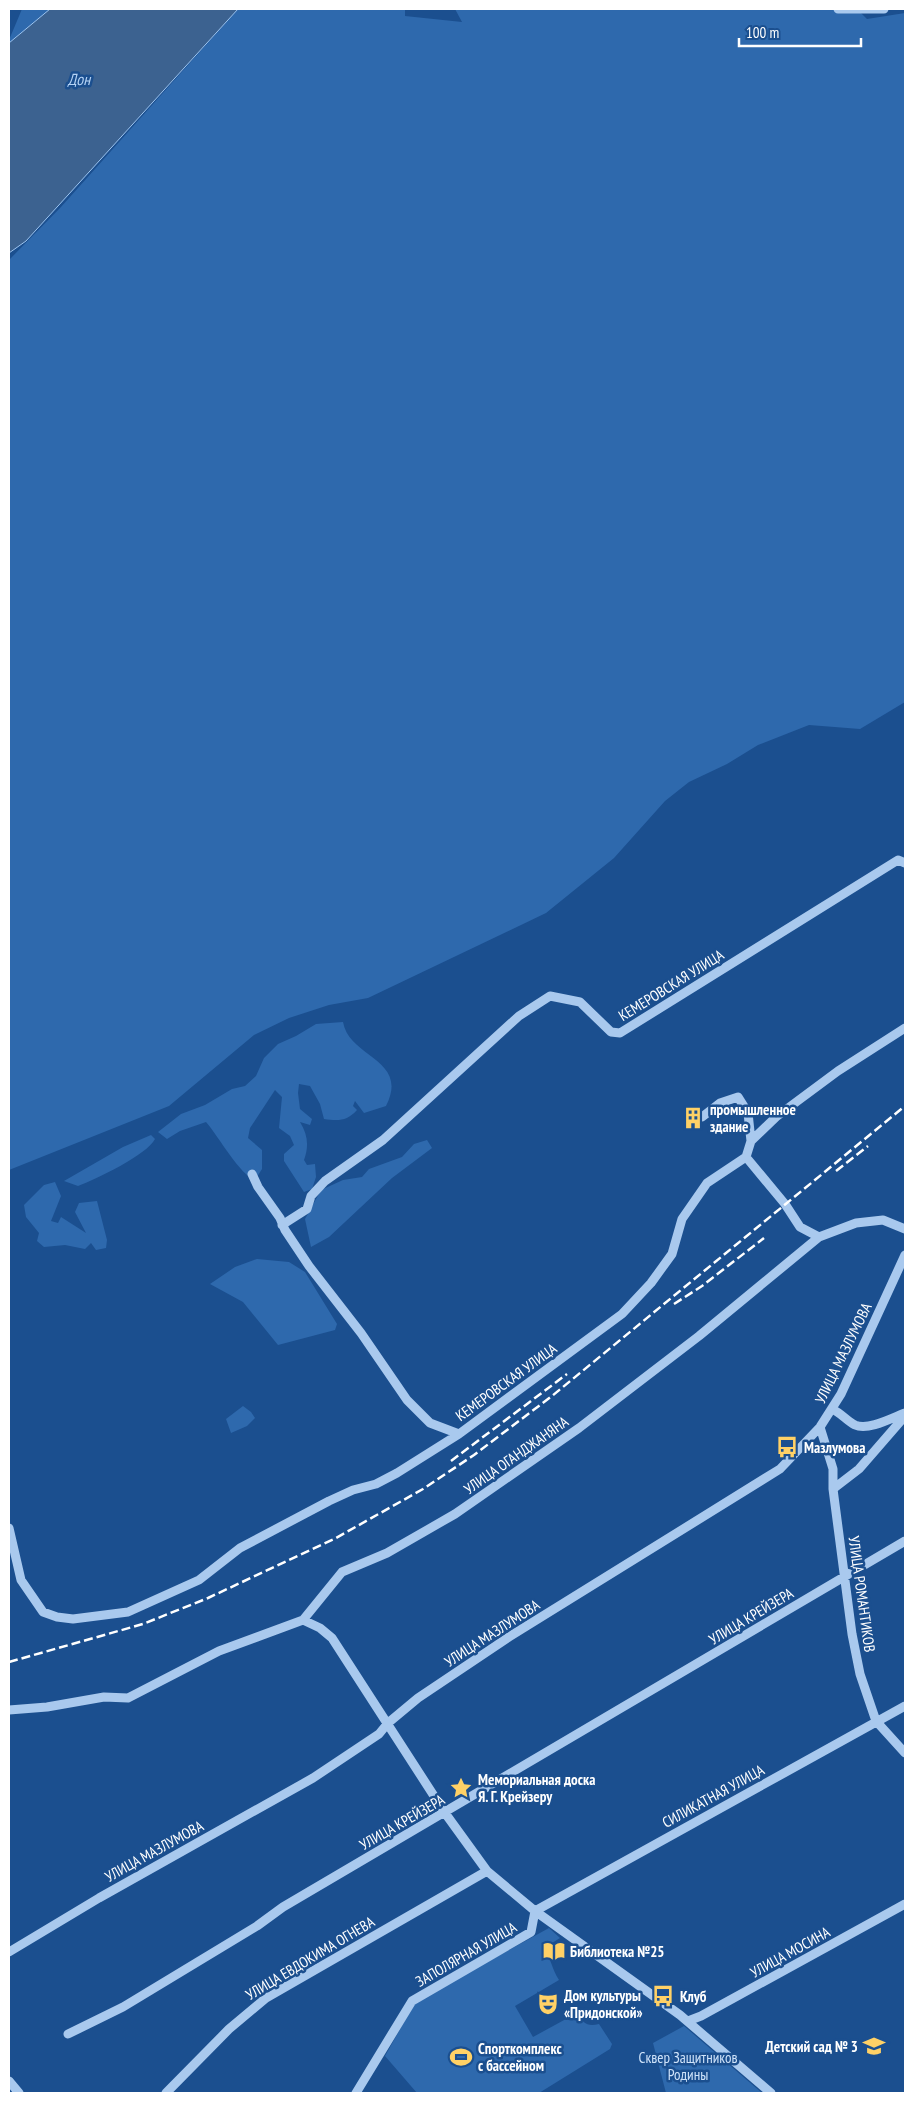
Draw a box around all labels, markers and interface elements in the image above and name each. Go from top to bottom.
scale bar [739,15,862,47]
text: 100 m [746,23,779,42]
water label: Дон [67,69,92,89]
street label: КЕМЕРОВСКАЯ УЛИЦА [615,945,728,1025]
place label: промышленное здание [710,1100,796,1136]
building icon: промышленное здание [680,1105,706,1131]
street label: УЛИЦА МАЗЛУМОВА [810,1299,876,1406]
street label: КЕМЕРОВСКАЯ УЛИЦА [452,1338,561,1425]
street label: УЛИЦА ОГАНДЖАНЯНА [460,1411,573,1498]
bus stop icon: Мазлумова [774,1434,800,1460]
place label: Мазлумова [804,1438,865,1457]
street label: УЛИЦА РОМАНТИКОВ [844,1535,880,1653]
street label: УЛИЦА КРЕЙЗЕРА [705,1583,797,1649]
street label: УЛИЦА МАЗЛУМОВА [441,1595,544,1671]
street label: СИЛИКАТНАЯ УЛИЦА [659,1760,768,1832]
place label: Мемориальная доска Я. Г. Крейзеру [478,1770,595,1806]
place icon: Мемориальная доска Я. Г. Крейзеру [448,1775,474,1801]
street label: УЛИЦА КРЕЙЗЕРА [356,1790,449,1854]
street label: УЛИЦА МАЗЛУМОВА [101,1816,207,1886]
street label: УЛИЦА ЕВДОКИМА ОГНЕВА [242,1912,379,2004]
street label: ЗАПОЛЯРНАЯ УЛИЦА [412,1917,521,1991]
street label: УЛИЦА МОСИНА [747,1922,834,1982]
library icon: Библиотека №25 [541,1938,567,1964]
place label: Библиотека №25 [570,1942,665,1961]
bus stop icon: Клуб [650,1983,676,2009]
place label: Дом культуры «Придонской» [564,1986,643,2022]
place label: Клуб [680,1987,707,2006]
theatre icon: Дом культуры «Придонской» [535,1991,561,2017]
school or university icon: Детский сад № 3 [861,2033,887,2059]
place label: Детский сад № 3 [765,2037,858,2056]
place label: Спорткомплекс с бассейном [478,2039,562,2075]
sports icon: Спорткомплекс с бассейном [448,2044,474,2070]
park label: Сквер Защитников Родины [639,2048,737,2084]

